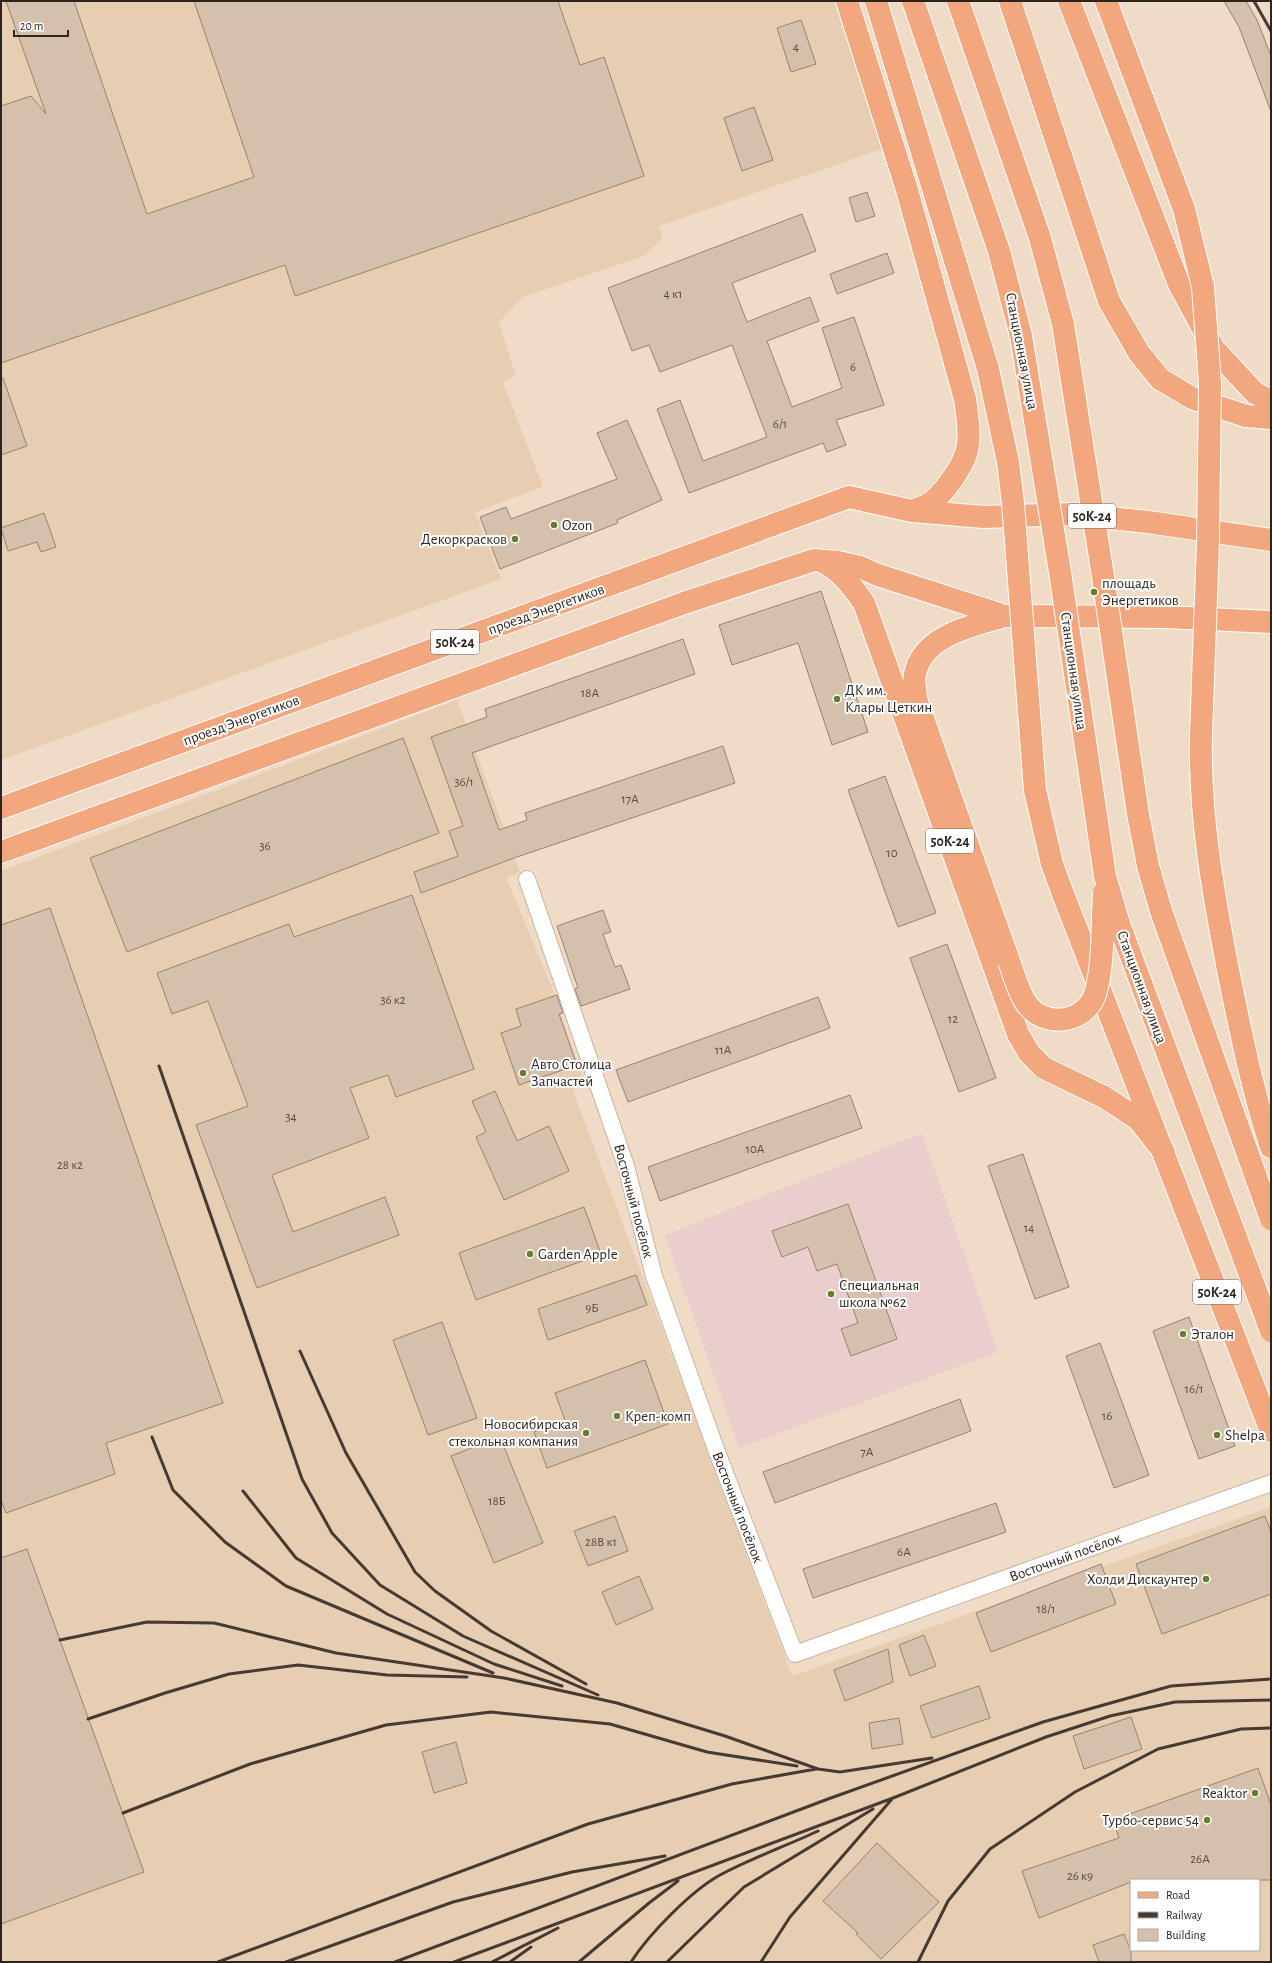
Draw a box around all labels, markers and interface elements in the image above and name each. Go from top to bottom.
scale bar [14,12,68,38]
text: 20 m [20,20,43,32]
house number: 4 [793,41,799,54]
house number: 4 к1 [664,288,682,301]
street label: Станционная улица [1003,291,1040,411]
house number: 6 [850,361,856,374]
house number: 6/1 [773,418,787,431]
road number: 50К-24 [1068,504,1116,528]
place label: Ozon [562,518,592,533]
marker: Ozon [549,520,559,530]
place label: Декоркрасков [421,532,507,547]
marker: Декоркрасков [510,534,520,544]
place label: площадь Энергетиков [1102,576,1179,608]
street label: проезд Энергетиков [486,581,606,637]
marker: площадь Энергетиков [1089,587,1099,597]
street label: Станционная улица [1058,611,1089,731]
road number: 50К-24 [431,630,479,654]
place label: ДК им. Клары Цеткин [845,683,932,715]
house number: 18А [581,687,599,700]
street label: проезд Энергетиков [181,692,301,748]
marker: ДК им. Клары Цеткин [832,694,842,704]
house number: 36/1 [454,776,474,789]
house number: 17А [621,793,639,806]
road number: 50К-24 [926,829,974,853]
house number: 36 [259,840,271,853]
house number: 10 [886,847,898,860]
street label: Станционная улица [1114,929,1169,1046]
house number: 36 к2 [380,994,406,1007]
house number: 12 [948,1013,958,1026]
house number: 11А [715,1044,732,1057]
place label: Авто Столица Запчастей [531,1057,612,1089]
marker: Авто Столица Запчастей [518,1068,528,1078]
house number: 34 [285,1111,297,1124]
street label: Восточный посёлок [611,1142,656,1260]
house number: 10А [746,1143,765,1156]
house number: 28 к2 [57,1159,83,1172]
house number: 14 [1024,1222,1034,1235]
place label: Garden Apple [538,1247,618,1262]
marker: Garden Apple [525,1249,535,1259]
place label: Специальная школа №62 [839,1278,919,1310]
road number: 50К-24 [1193,1280,1241,1304]
marker: Специальная школа №62 [826,1289,836,1299]
house number: 9Б [585,1302,599,1315]
place label: Эталон [1191,1327,1234,1342]
marker: Эталон [1178,1329,1188,1339]
house number: 16/1 [1185,1383,1203,1396]
place label: Креп-комп [625,1409,691,1424]
house number: 16 [1102,1410,1112,1423]
marker: Креп-комп [612,1411,622,1421]
place label: Новосибирская стекольная компания [449,1417,578,1449]
marker: Новосибирская стекольная компания [581,1428,591,1438]
place label: Shelpa [1225,1428,1265,1443]
marker: Shelpa [1212,1430,1222,1440]
house number: 7А [860,1446,874,1459]
street label: Восточный посёлок [709,1450,766,1565]
house number: 18Б [488,1495,506,1508]
street label: Восточный посёлок [1007,1530,1123,1585]
house number: 28В к1 [585,1536,617,1549]
house number: 6А [897,1546,911,1559]
place label: Холди Дискаунтер [1087,1572,1198,1587]
marker: Холди Дискаунтер [1201,1574,1211,1584]
house number: 18/1 [1037,1603,1055,1616]
place label: Reaktor [1202,1786,1247,1801]
marker: Reaktor [1250,1788,1260,1798]
place label: Турбо-сервис 54 [1102,1813,1199,1828]
marker: Турбо-сервис 54 [1202,1815,1212,1825]
house number: 26А [1190,1853,1210,1866]
house number: 26 к9 [1067,1870,1093,1883]
legend [1130,1879,1260,1951]
text: Road [1166,1889,1190,1901]
text: Railway [1166,1909,1202,1922]
text: Building [1166,1929,1206,1941]

